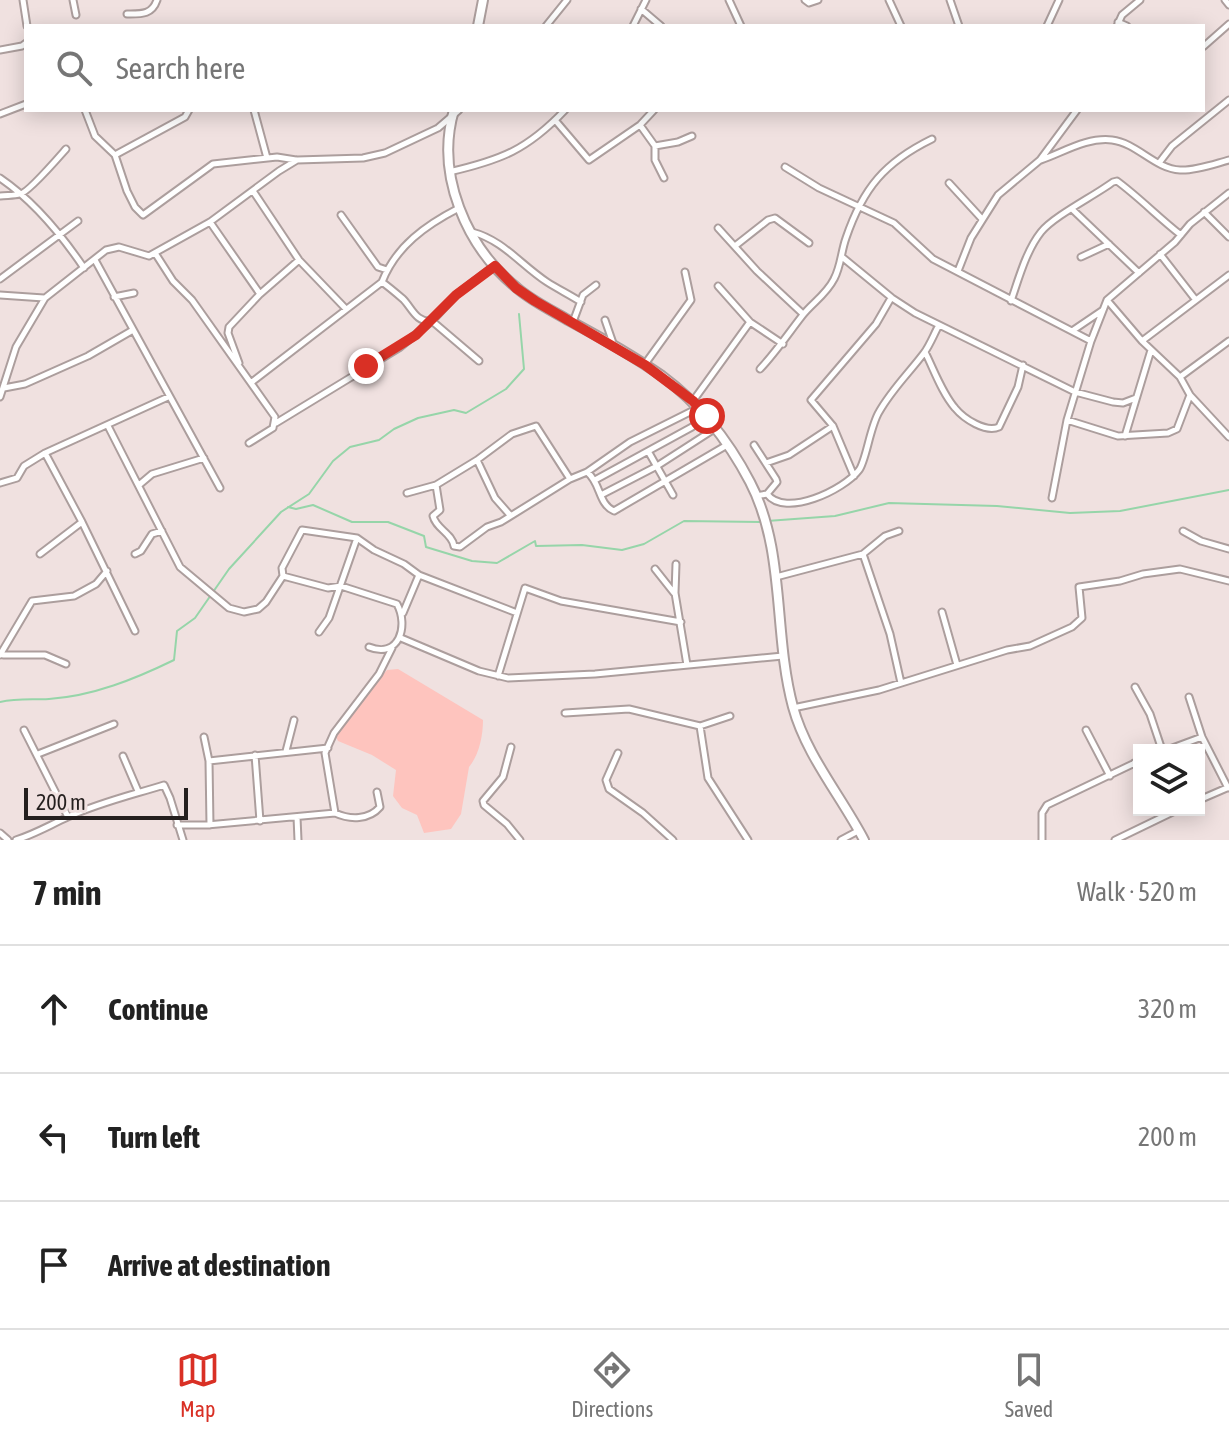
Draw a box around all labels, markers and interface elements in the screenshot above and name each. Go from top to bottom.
search box [24,24,1205,112]
icon: search [52,46,96,90]
text: Search here [116,51,245,85]
route end [348,348,384,384]
route start [689,398,725,434]
map controls [1133,744,1205,816]
button: layers [1133,744,1205,816]
scale bar [24,784,188,820]
text: 200 m [36,789,86,815]
text: 7 min [32,873,101,912]
text: Walk · 520 m [1077,877,1197,907]
icon: ahead [32,987,76,1031]
text: Continue [108,992,208,1026]
text: 320 m [1138,994,1197,1024]
icon: left [32,1115,76,1159]
text: Turn left [108,1120,200,1154]
text: 200 m [1138,1122,1197,1152]
icon: arrive [32,1243,76,1287]
text: Arrive at destination [108,1248,330,1282]
tab: Map [176,1348,220,1422]
tab: Directions [571,1348,653,1422]
tab: Saved [1005,1348,1053,1422]

